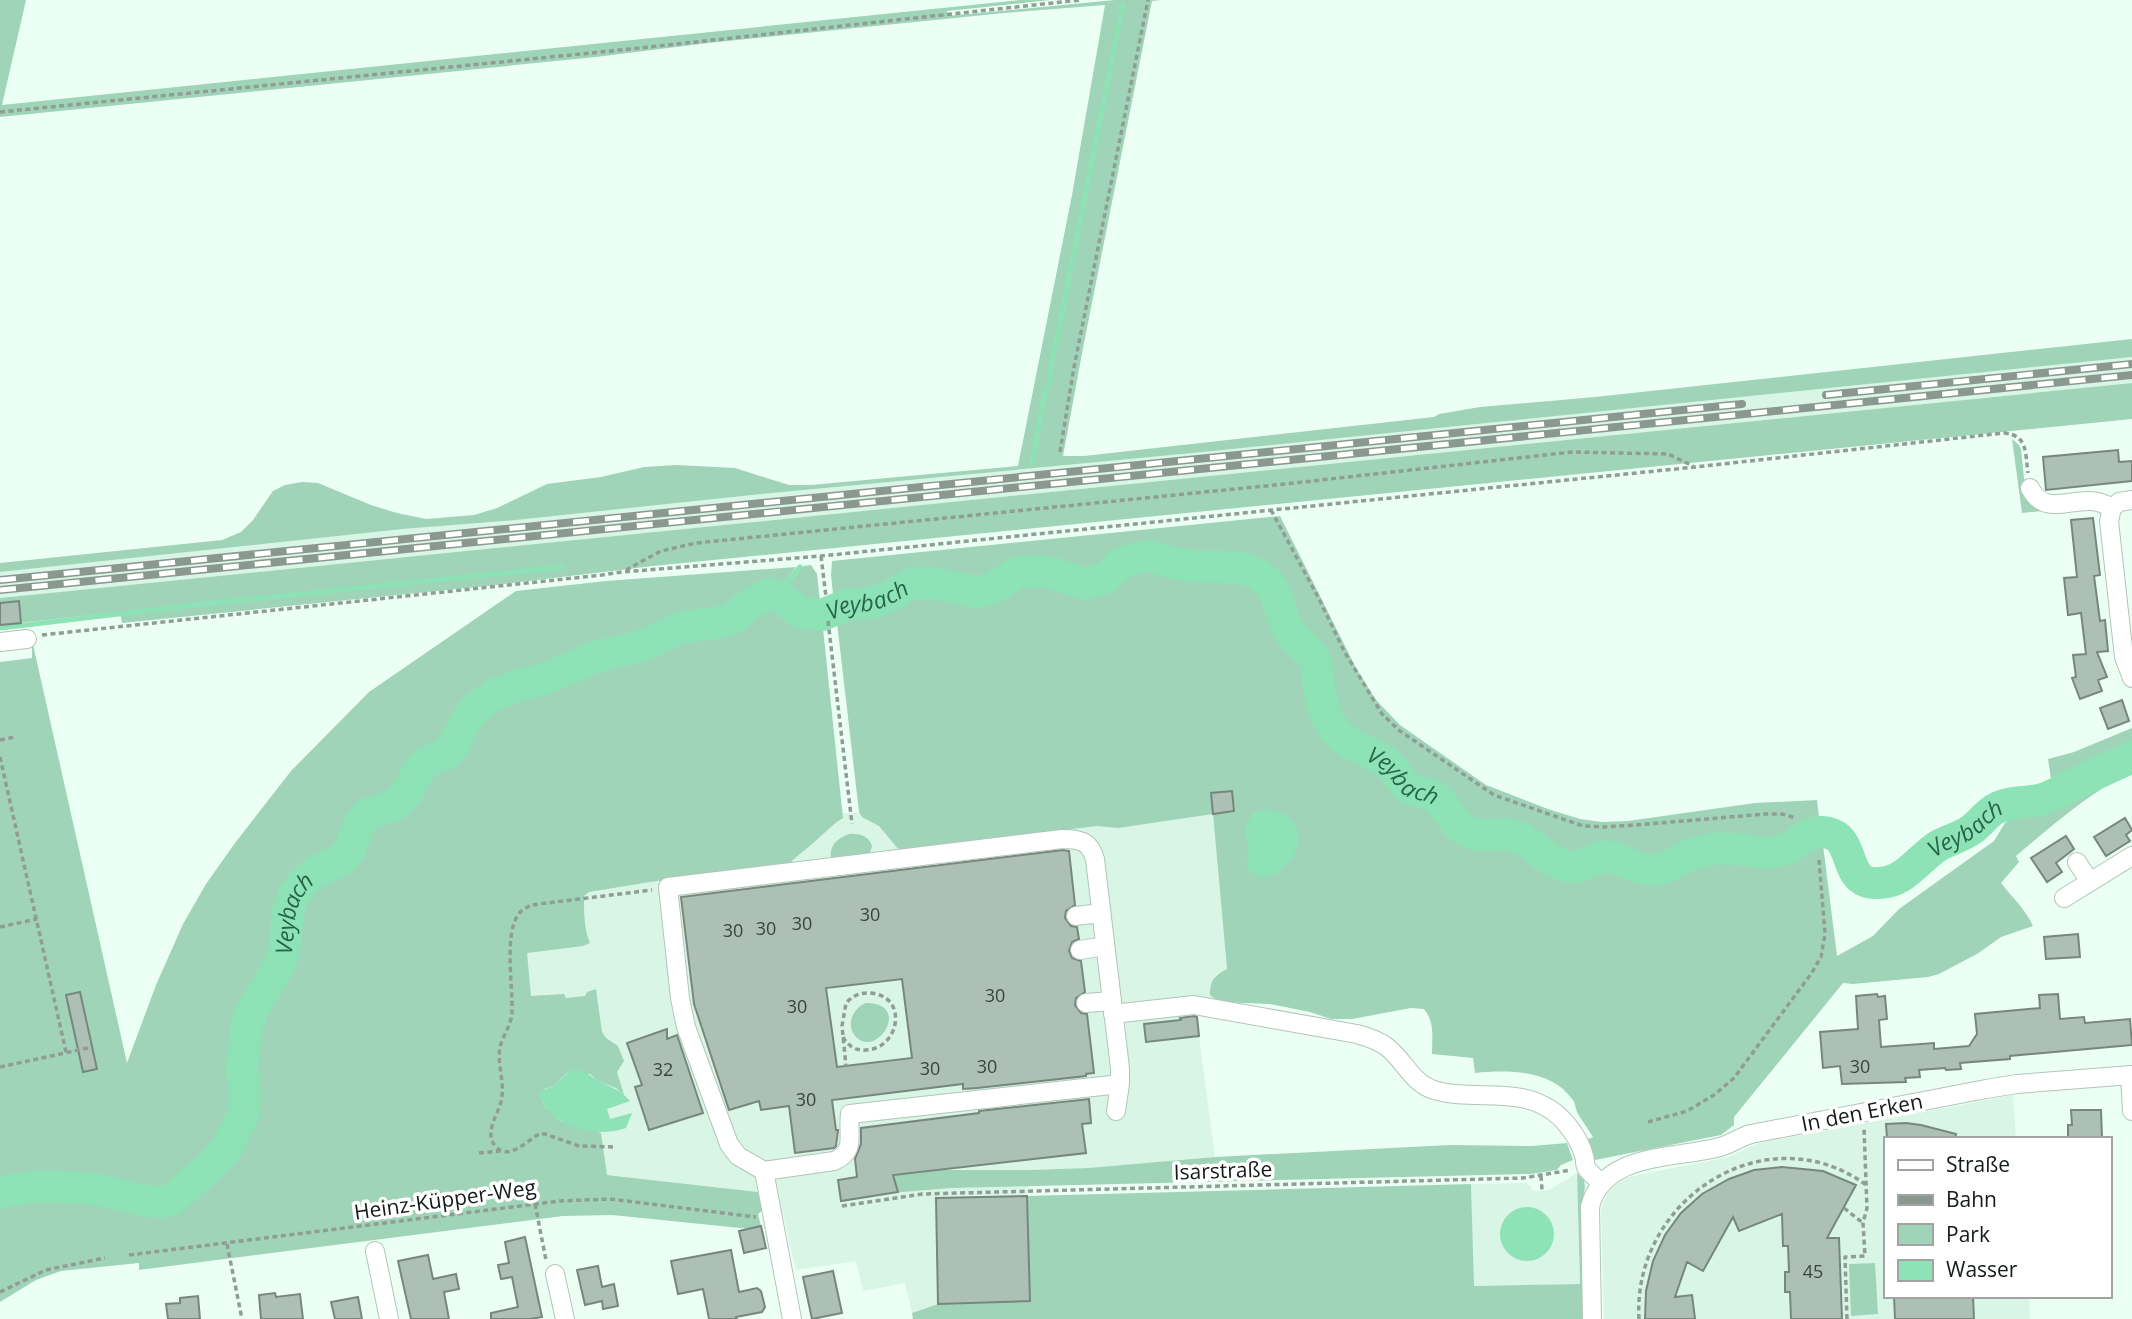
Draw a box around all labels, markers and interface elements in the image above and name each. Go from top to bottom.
water label: Veybach [821,572,914,627]
water label: Veybach [1362,738,1444,812]
water label: Veybach [1920,791,2008,864]
water label: Veybach [267,864,320,956]
house number: 30 [860,902,880,926]
house number: 30 [792,911,812,935]
house number: 30 [756,916,776,940]
house number: 30 [723,918,743,942]
house number: 30 [985,983,1005,1007]
house number: 30 [787,994,807,1018]
house number: 30 [977,1054,997,1078]
house number: 30 [1850,1054,1870,1078]
house number: 30 [920,1056,940,1080]
house number: 32 [653,1057,673,1081]
house number: 30 [796,1087,816,1111]
street label: In den Erken [1799,1087,1925,1138]
legend [1884,1137,2111,1298]
text: Straße [1946,1150,2010,1178]
street label: Isarstraße [1173,1154,1273,1186]
street label: Heinz-Küpper-Weg [352,1172,538,1226]
text: Bahn [1946,1185,1997,1213]
text: Park [1946,1220,1990,1248]
text: Wasser [1946,1255,2018,1283]
house number: 45 [1803,1259,1823,1283]

